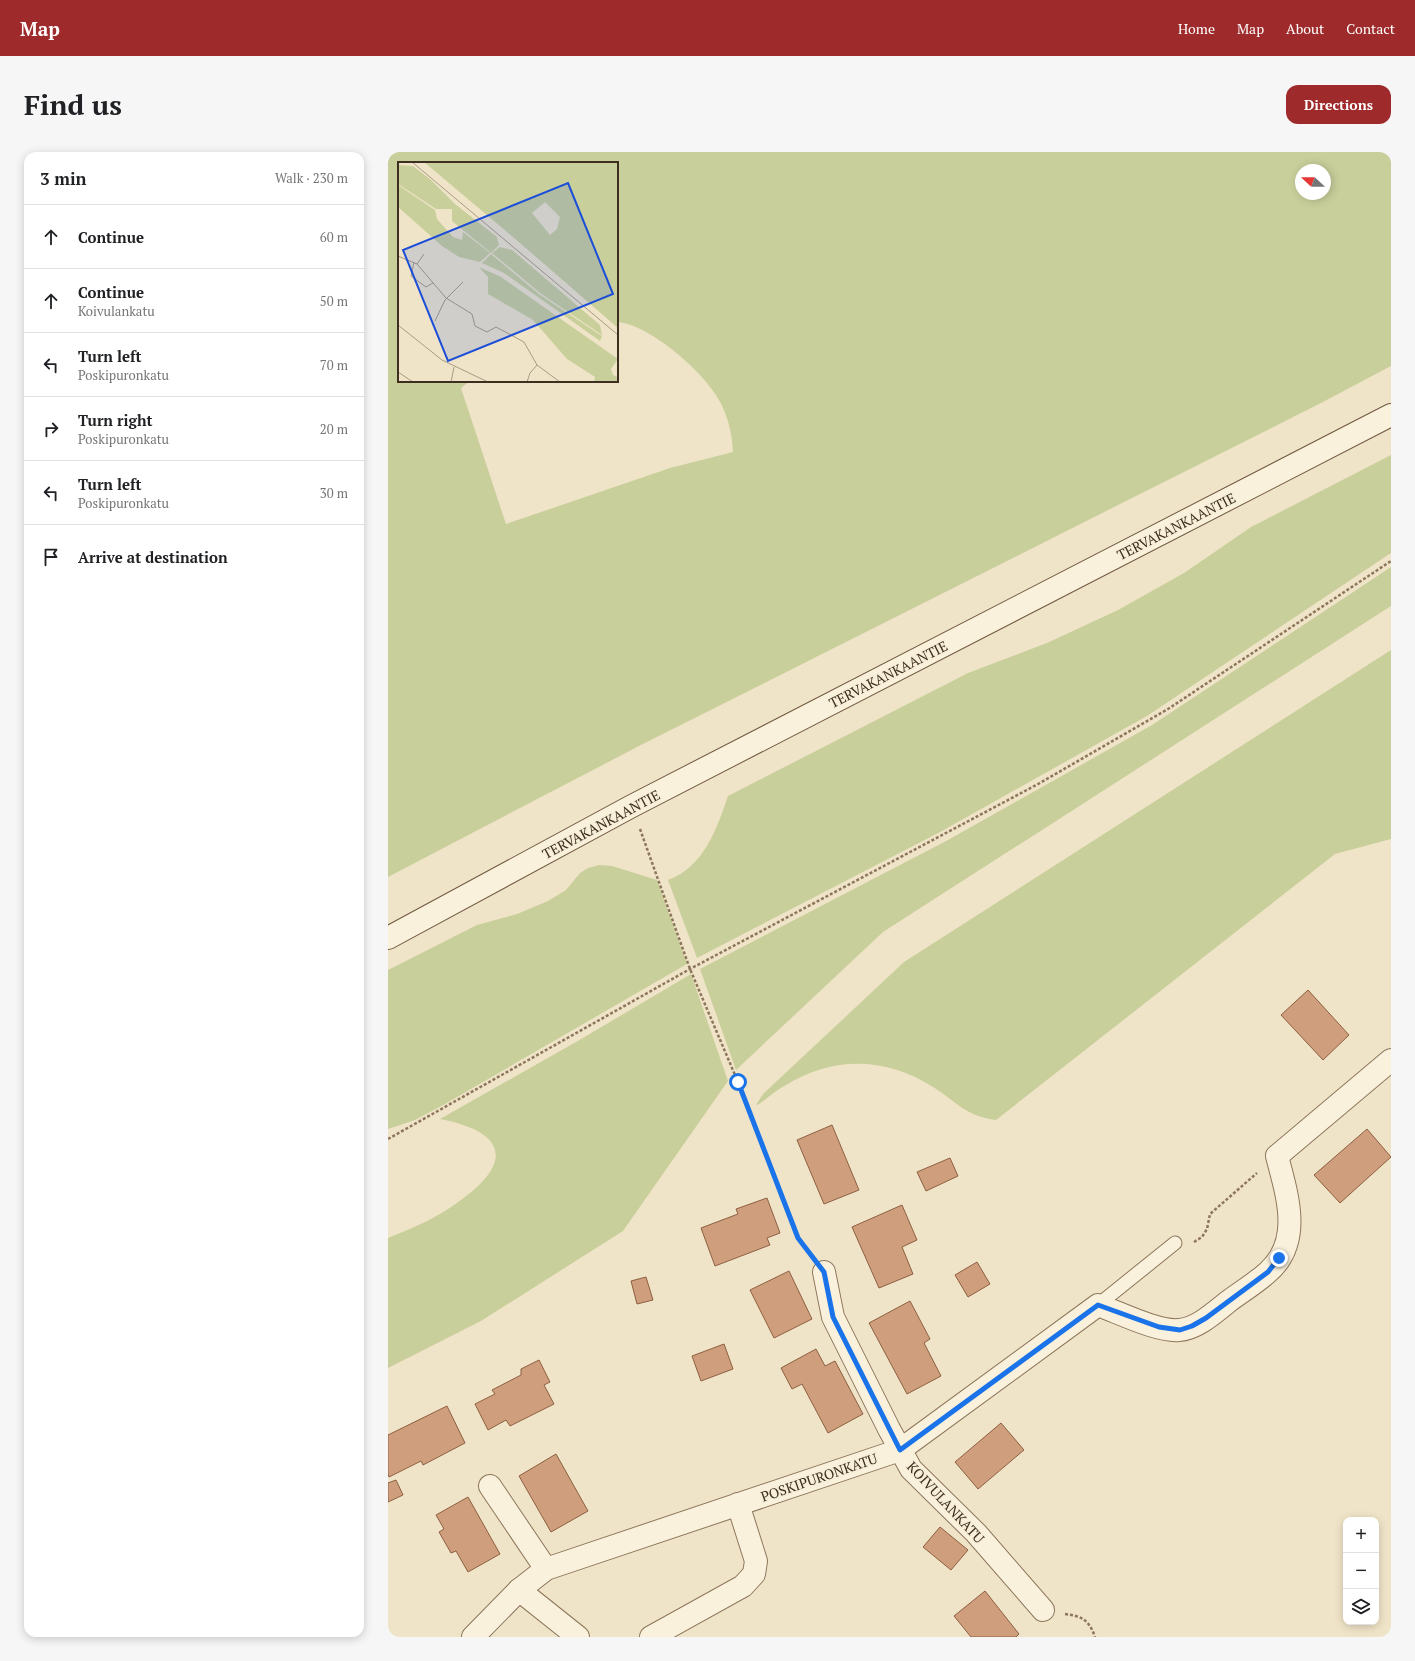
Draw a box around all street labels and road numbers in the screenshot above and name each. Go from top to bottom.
street label: TERVAKANKAANTIE [1113,488,1239,564]
street label: TERVAKANKAANTIE [825,636,951,712]
street label: TERVAKANKAANTIE [539,785,663,863]
street label: POSKIPURONKATU [758,1448,880,1506]
street label: KOIVULANKATU [903,1457,989,1548]

